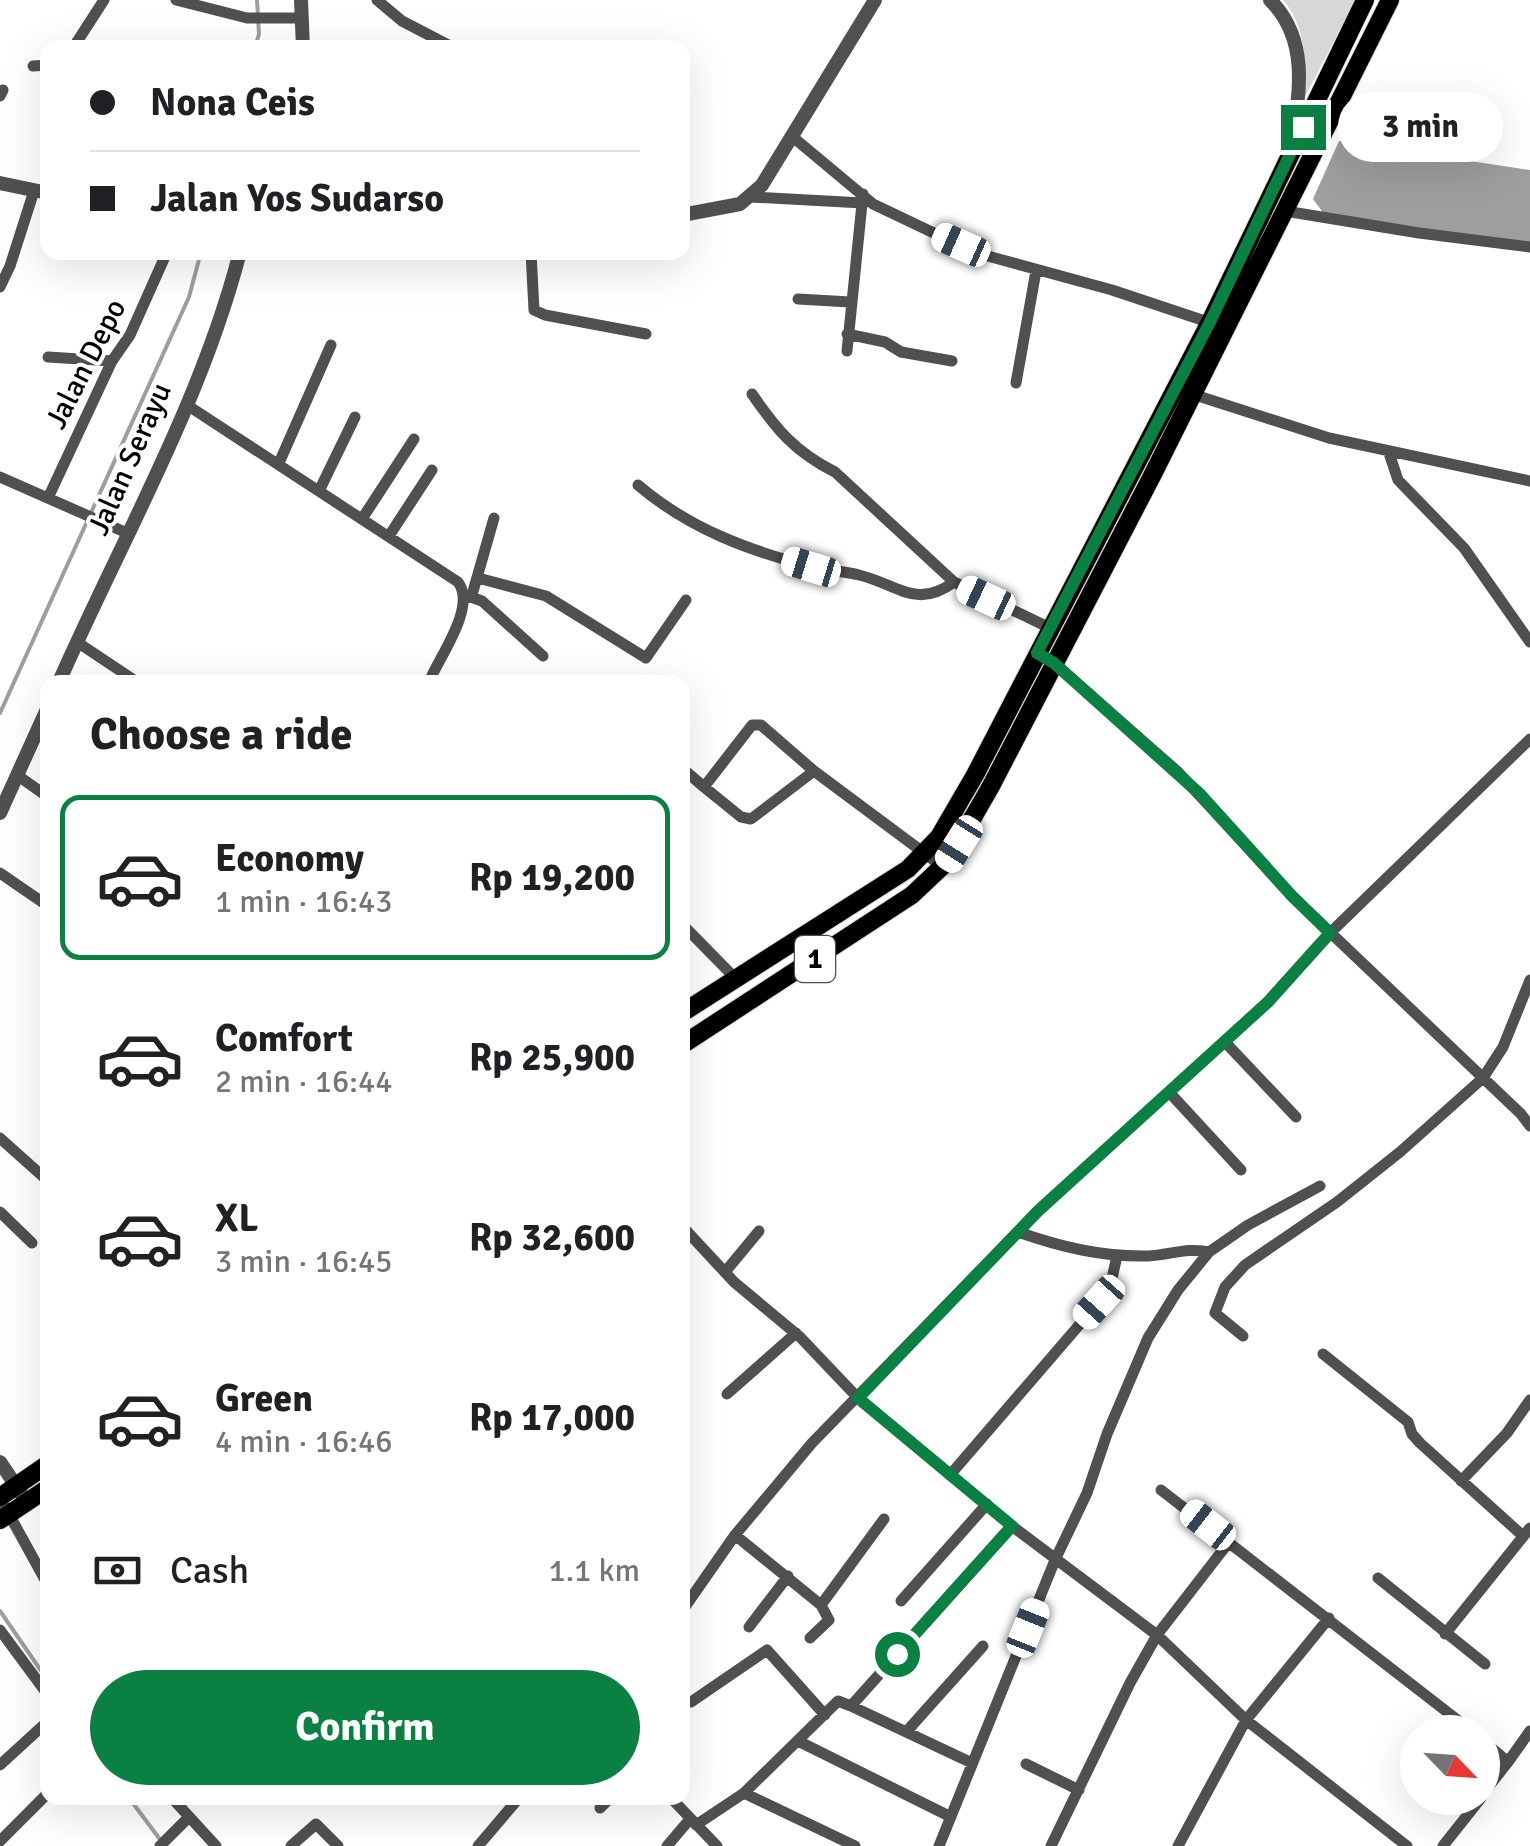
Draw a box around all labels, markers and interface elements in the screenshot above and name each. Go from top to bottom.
text: Nona Ceis [150,79,315,126]
callout: 3 min [1338,92,1503,162]
route end [1281,105,1326,150]
text: 3 min [1382,107,1459,146]
text: Jalan Yos Sudarso [150,175,444,222]
car [927,219,995,271]
street label: Jalan Depo [38,293,134,435]
street label: Jalan Serayu [80,377,180,541]
car [778,544,844,590]
car [952,572,1020,624]
text: Choose a ride [90,707,353,762]
car [930,811,988,877]
icon: car [95,833,185,923]
text: Economy [215,835,364,882]
text: Rp 19,200 [469,854,635,901]
text: 1 min · 16:43 [215,882,393,921]
road number: 1 [795,936,835,982]
icon: car [95,1013,185,1103]
text: Comfort [215,1015,353,1062]
text: Rp 25,900 [469,1034,635,1081]
text: 2 min · 16:44 [215,1062,393,1101]
icon: car [95,1193,185,1283]
text: XL [215,1195,258,1242]
text: Rp 32,600 [469,1214,635,1261]
text: 3 min · 16:45 [215,1242,393,1281]
car [1068,1270,1130,1334]
icon: car [95,1373,185,1463]
text: Green [215,1375,313,1422]
text: Rp 17,000 [469,1394,635,1441]
text: 4 min · 16:46 [215,1422,393,1461]
car [1175,1495,1241,1555]
icon: cash [90,1543,145,1598]
text: Cash [170,1547,249,1594]
text: 1.1 km [548,1551,640,1590]
car [1003,1595,1053,1661]
route start [875,1632,920,1677]
button: Confirm [90,1670,640,1785]
north arrow [1400,1715,1500,1815]
map controls [1400,1715,1500,1815]

